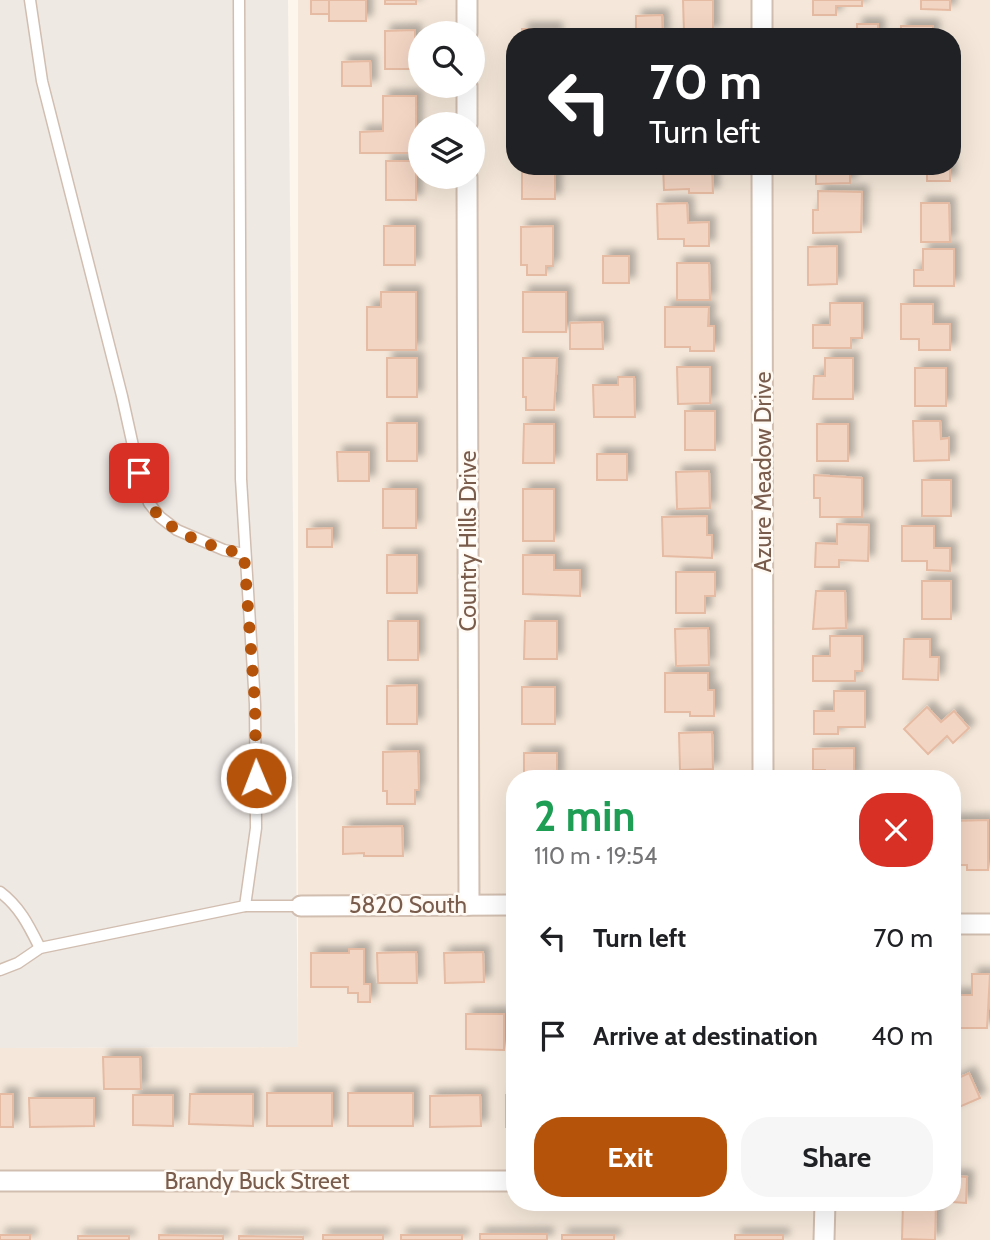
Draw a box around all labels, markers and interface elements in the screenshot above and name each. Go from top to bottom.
map controls [408,21,485,189]
button: search [408,21,485,98]
text: 70 m [649,52,762,111]
icon: left [534,56,625,147]
button: layers [408,112,485,189]
text: Turn left [649,112,760,151]
street label: Azure Meadow Drive [749,371,777,572]
pin [109,443,169,503]
street label: Country Hills Drive [454,450,482,632]
icon: arrive [120,454,158,492]
position arrow [219,741,293,815]
text: 2 min [534,790,635,842]
button: close [859,793,933,867]
text: 110 m · 19:54 [534,842,657,870]
street label: 5820 South [349,891,467,919]
icon: left [534,919,572,957]
text: Turn left [593,922,686,954]
text: 70 m [873,922,933,954]
icon: arrive [534,1017,572,1055]
text: Arrive at destination [593,1020,818,1052]
text: 40 m [871,1020,933,1052]
button: Exit [534,1117,727,1197]
button: Share [741,1117,933,1197]
street label: Brandy Buck Street [165,1167,350,1195]

